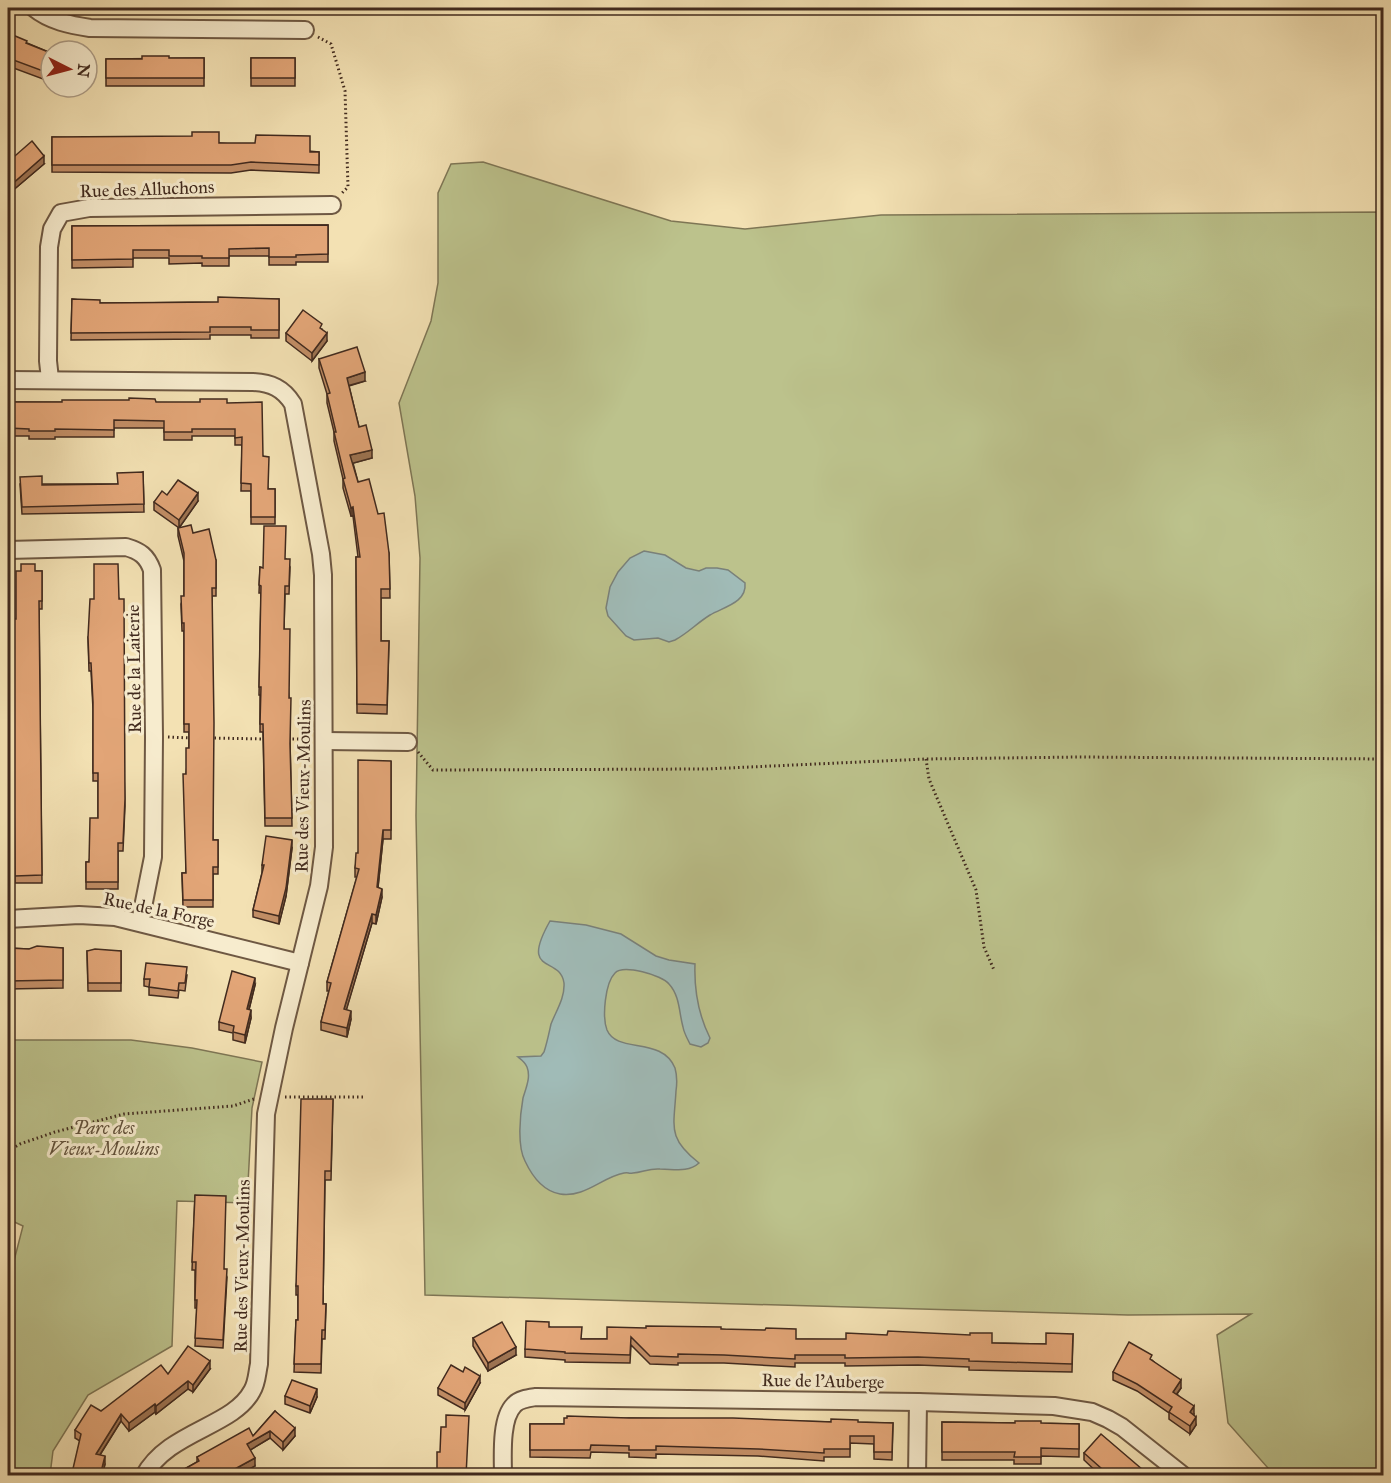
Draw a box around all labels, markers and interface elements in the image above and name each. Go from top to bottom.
north arrow [39,39,99,99]
text: N [73,63,94,79]
street label: Rue des Alluchons [79,176,215,202]
street label: Rue de la Laiterie [122,604,146,734]
street label: Rue des Vieux-Moulins [290,699,316,873]
street label: Rue de la Forge [101,887,217,934]
park label: Parc des Vieux-Moulins [49,1117,160,1160]
street label: Rue des Vieux-Moulins [229,1179,255,1353]
street label: Rue de l'Auberge [761,1369,885,1394]

